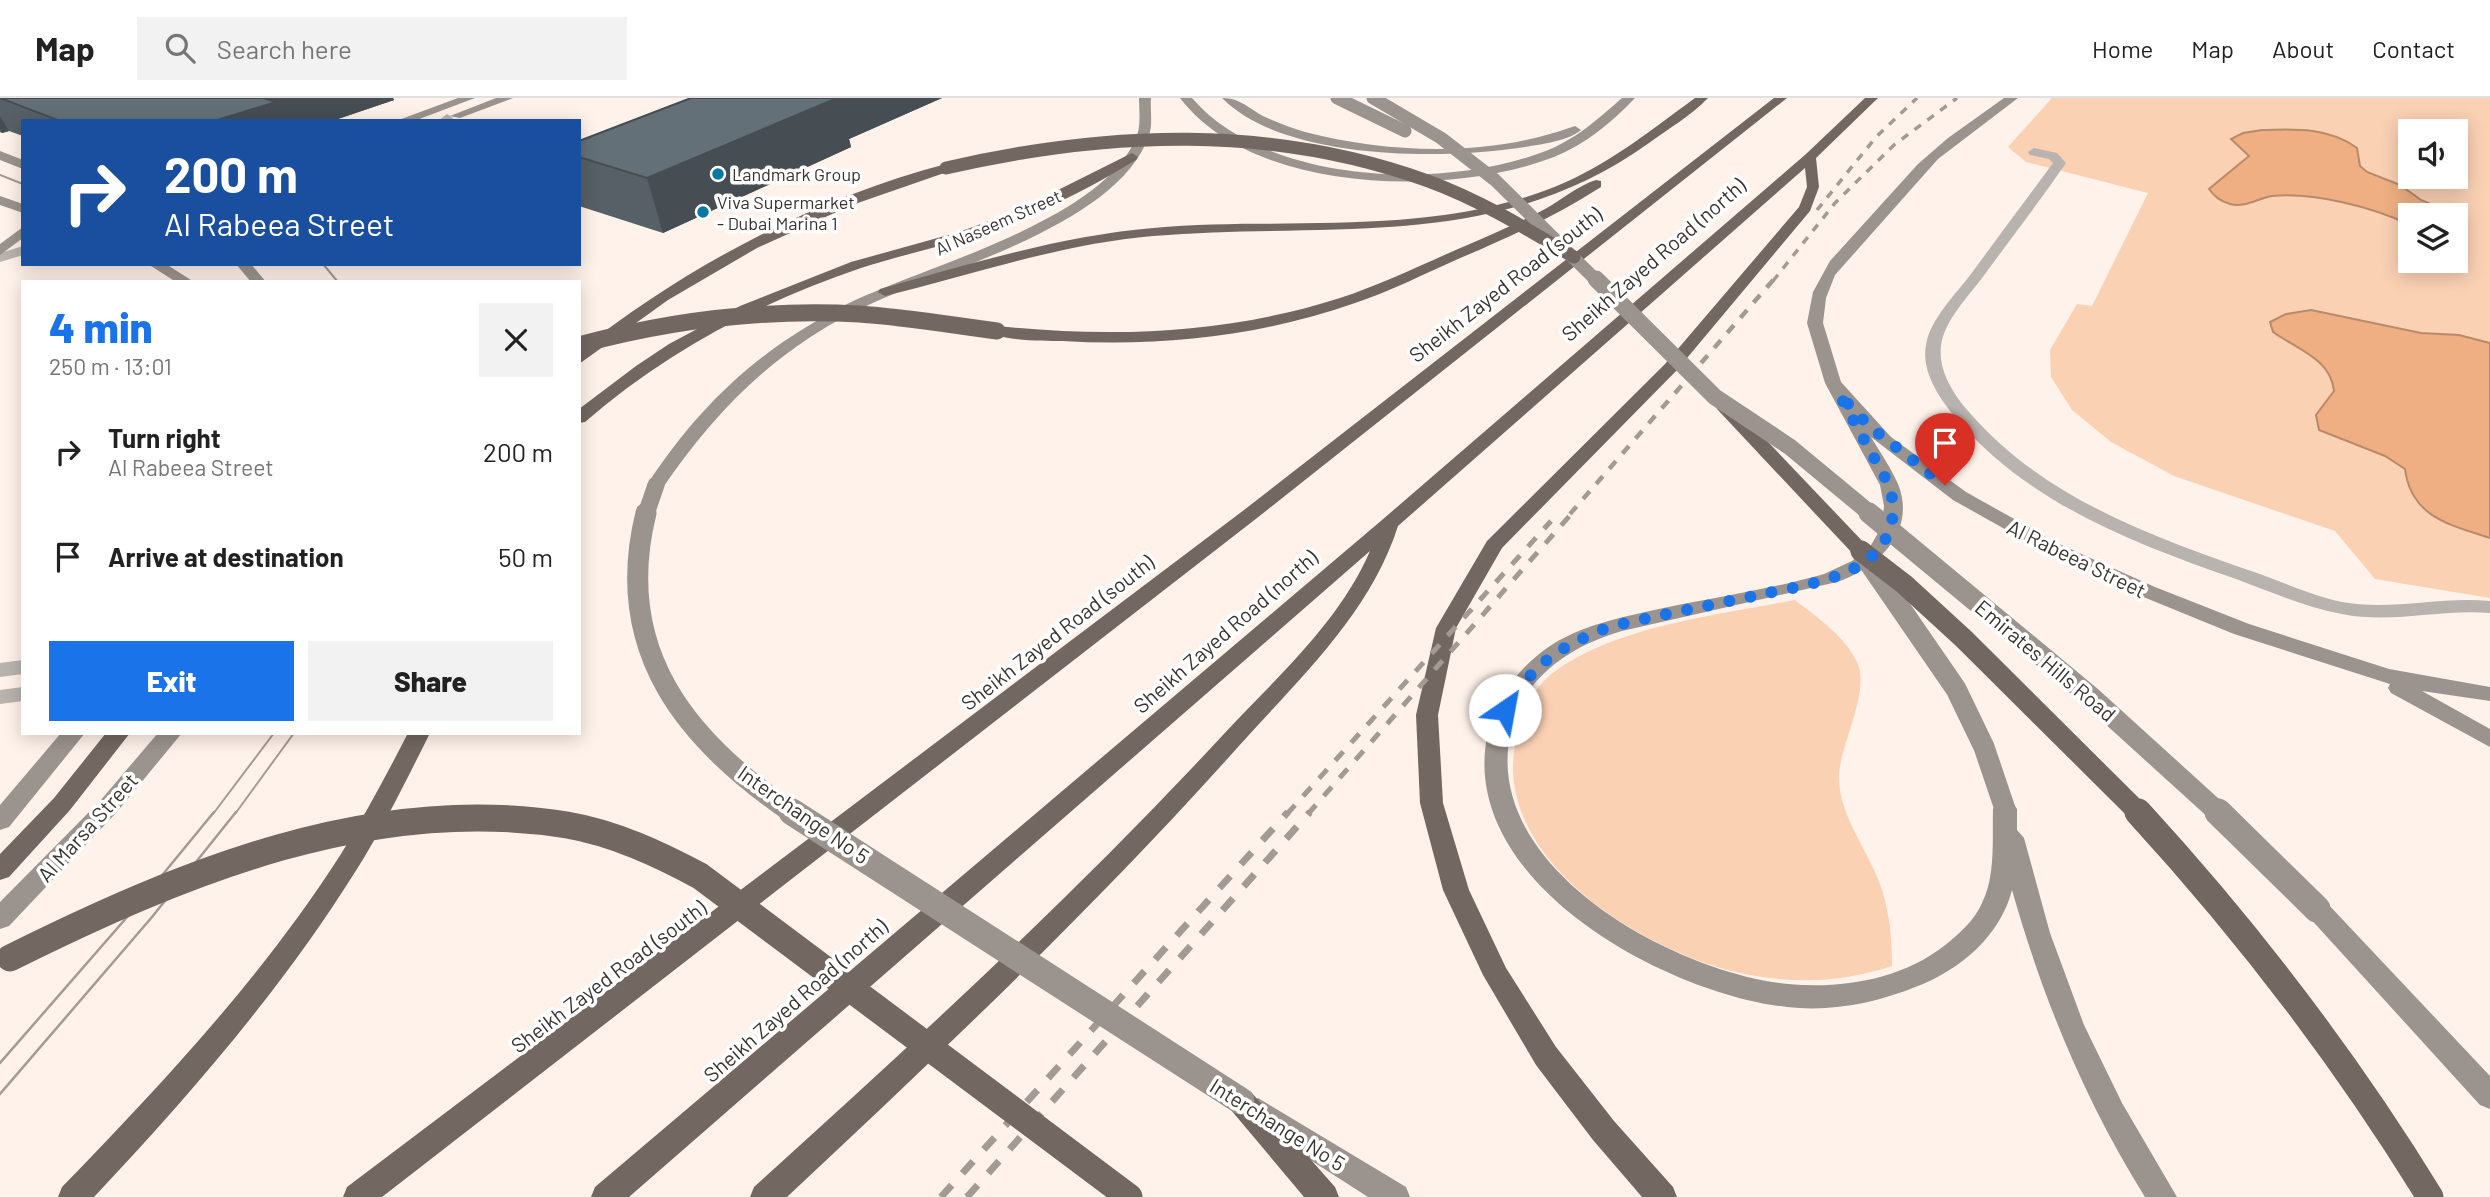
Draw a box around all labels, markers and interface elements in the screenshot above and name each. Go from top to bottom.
search box [137,17,627,80]
text: Map [35,28,95,68]
icon: search [161,29,199,67]
text: Search here [217,33,352,64]
text: Home [2092,34,2153,63]
text: Map [2191,34,2234,63]
text: About [2272,34,2334,63]
text: Contact [2372,34,2455,63]
map controls [2398,119,2468,273]
button: sound [2398,119,2468,189]
text: 200 m [164,144,298,203]
icon: right [49,147,140,238]
place label: Landmark Group [732,163,861,185]
marker: Landmark Group [710,166,726,182]
street label: Sheikh Zayed Road (north) [1556,172,1750,346]
street label: Al Naseem Street [932,184,1064,260]
place label: Viva Supermarket - Dubai Marina 1 [717,191,855,234]
street label: Sheikh Zayed Road (south) [1404,201,1607,367]
button: layers [2398,203,2468,273]
text: Al Rabeea Street [164,204,394,242]
marker: Viva Supermarket - Dubai Marina 1 [695,204,711,220]
text: 4 min [49,301,153,351]
button: close [479,303,553,377]
text: 250 m · 13:01 [49,352,172,380]
pin [1915,413,1975,485]
text: Turn right [108,422,221,453]
icon: arrive [1926,424,1964,462]
icon: right [49,433,87,471]
text: 200 m [483,436,553,467]
text: Al Rabeea Street [108,453,274,481]
street label: Al Rabeea Street [2004,514,2150,602]
icon: arrive [49,538,87,576]
text: Arrive at destination [108,541,344,572]
text: 50 m [498,541,553,572]
street label: Sheikh Zayed Road (north) [1128,544,1322,718]
street label: Sheikh Zayed Road (south) [956,549,1159,715]
street label: Emirates Hills Road [1971,594,2121,726]
button: Exit [49,641,294,721]
button: Share [308,641,553,721]
position arrow [1468,673,1542,747]
street label: Interchange No 5 [734,759,874,869]
street label: Al Marsa Street [32,768,142,886]
street label: Sheikh Zayed Road (south) [506,894,711,1058]
street label: Sheikh Zayed Road (north) [698,913,892,1087]
street label: Interchange No 5 [1206,1072,1350,1176]

